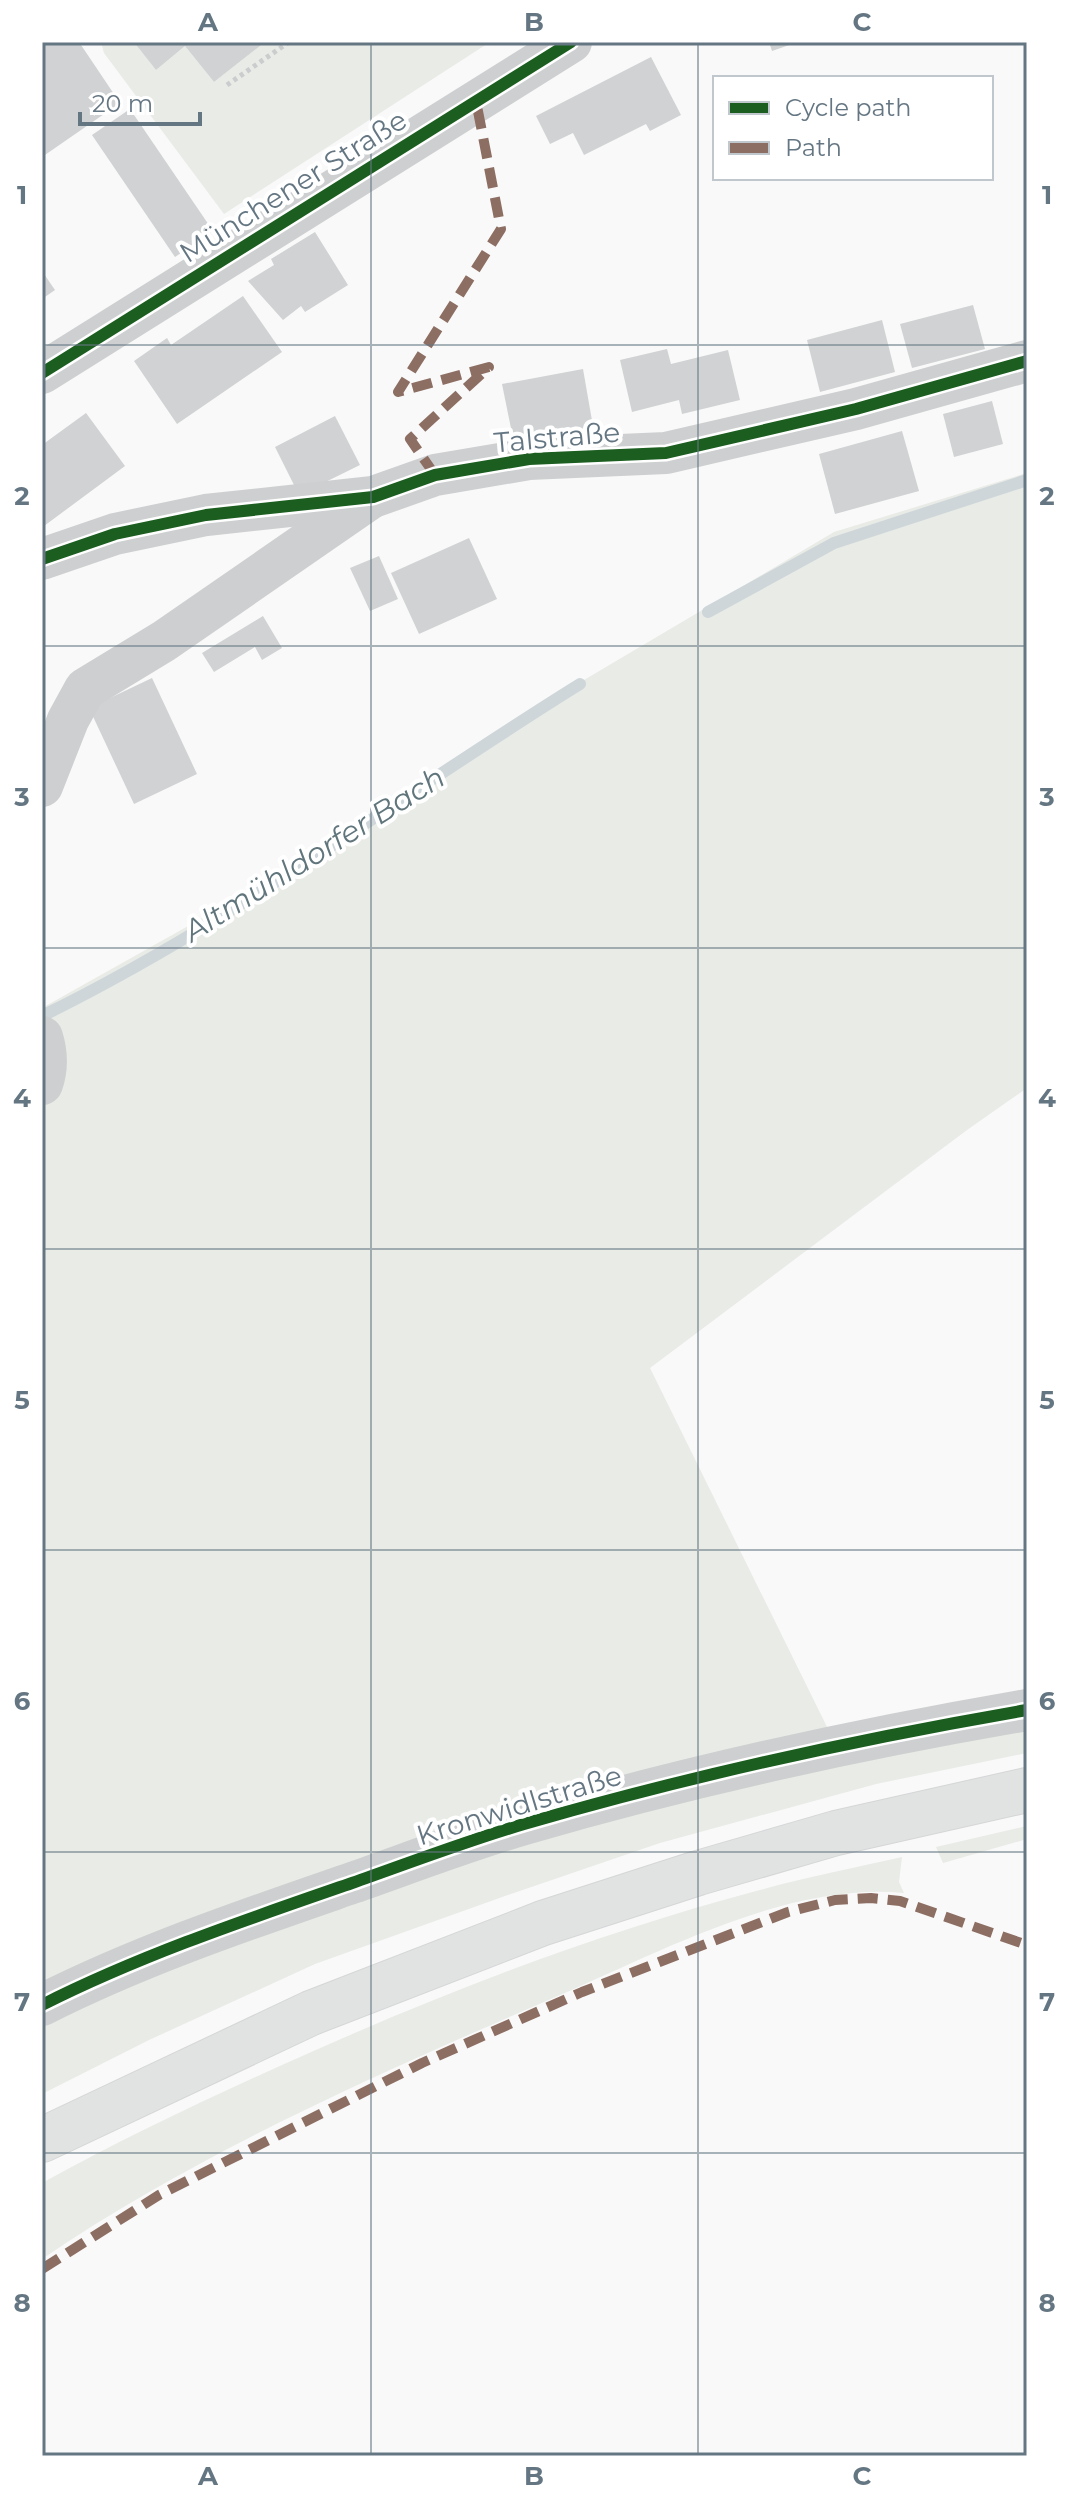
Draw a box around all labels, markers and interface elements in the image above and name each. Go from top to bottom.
text: A [197,6,219,38]
text: B [524,6,544,38]
text: C [853,6,872,38]
scale bar [80,76,200,126]
legend [713,76,993,180]
text: 20 m [92,89,153,118]
text: Cycle path [785,93,912,122]
street label: Münchener Straße [173,102,413,270]
text: Path [785,133,842,162]
text: 1 [17,179,27,211]
text: 1 [1042,179,1052,211]
street label: Talstraße [492,415,622,459]
text: 2 [14,480,30,512]
text: 2 [1039,480,1055,512]
water label: Altmühldorfer Bach [175,759,451,951]
text: 3 [13,781,30,813]
text: 3 [1038,781,1055,813]
text: 4 [13,1082,31,1114]
text: 4 [1038,1082,1056,1114]
text: 5 [14,1384,30,1416]
text: 5 [1039,1384,1055,1416]
text: 6 [14,1685,31,1717]
text: 6 [1039,1685,1056,1717]
street label: Kronwidlstraße [412,1758,626,1852]
text: 7 [14,1986,30,2018]
text: 7 [1039,1986,1055,2018]
text: 8 [13,2287,31,2319]
text: 8 [1038,2287,1056,2319]
text: A [197,2460,219,2492]
text: B [524,2460,544,2492]
text: C [853,2460,872,2492]

